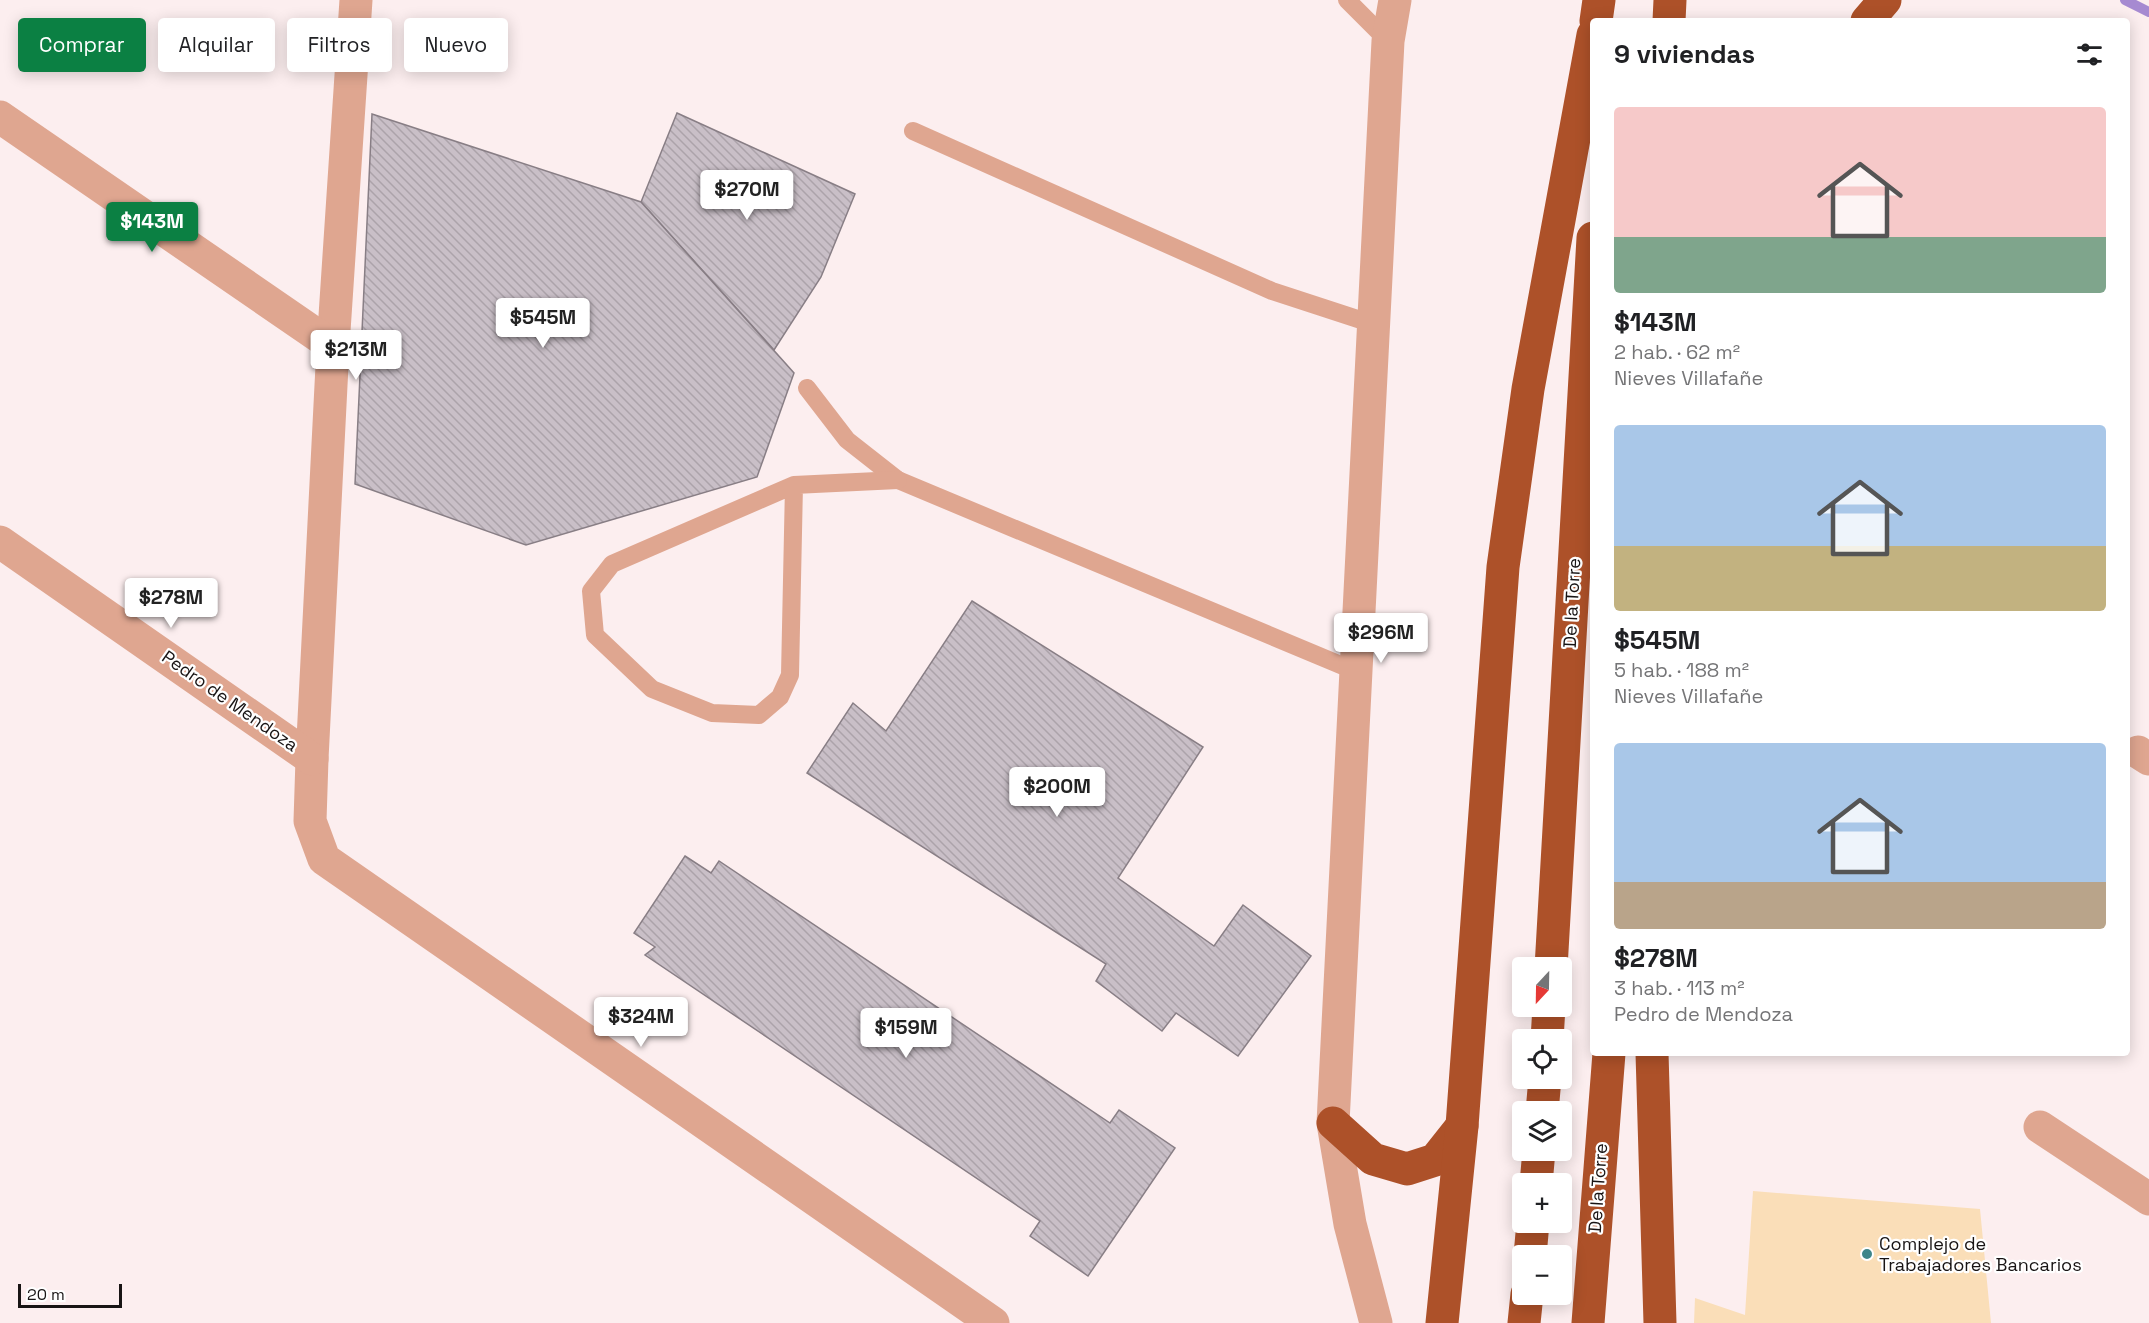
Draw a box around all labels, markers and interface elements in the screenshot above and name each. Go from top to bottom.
chip: Comprar [18,18,146,72]
chip: Alquilar [158,18,275,72]
chip: Filtros [287,18,392,72]
chip: Nuevo [404,18,508,72]
text: 9 viviendas [1614,37,1755,71]
icon: filters [2073,38,2106,71]
icon: home [1806,146,1914,254]
pin: $270M [705,170,789,221]
text: $270M [714,176,780,202]
pin: $143M [110,202,194,253]
text: $143M [120,208,184,234]
pin: $545M [501,298,585,349]
text: $545M [510,304,576,330]
text: $143M [1614,305,1697,339]
pin: $213M [314,330,398,381]
text: $213M [325,336,387,362]
text: 2 hab. · 62 m² [1614,339,1740,365]
text: Nieves Villafañe [1614,365,1763,391]
icon: home [1806,464,1914,572]
street label: De la Torre [1558,557,1585,648]
pin: $278M [129,578,213,629]
text: $278M [139,584,203,610]
pin: $296M [1339,613,1423,664]
text: $296M [1348,619,1414,645]
text: $545M [1614,623,1700,657]
street label: Pedro de Mendoza [158,645,303,756]
text: 5 hab. · 188 m² [1614,657,1749,683]
text: Nieves Villafañe [1614,683,1763,709]
pin: $200M [1015,767,1099,818]
text: $200M [1023,773,1091,799]
icon: home [1806,782,1914,890]
text: $278M [1614,941,1698,975]
north arrow [1512,957,1572,1017]
map controls [1512,957,1572,1305]
text: 3 hab. · 113 m² [1614,975,1745,1001]
pin: $324M [599,997,683,1048]
text: Pedro de Mendoza [1614,1001,1793,1027]
text: $324M [608,1003,674,1029]
pin: $159M [864,1008,948,1059]
text: $159M [874,1014,938,1040]
button: locate [1512,1029,1572,1089]
button: layers [1512,1101,1572,1161]
street label: De la Torre [1583,1142,1612,1234]
button: + [1512,1173,1572,1233]
place label: Complejo de Trabajadores Bancarios [1879,1232,2082,1276]
button: − [1512,1245,1572,1305]
marker: Complejo de Trabajadores Bancarios [1860,1247,1874,1261]
scale bar [18,1281,122,1308]
text: 20 m [27,1284,65,1305]

